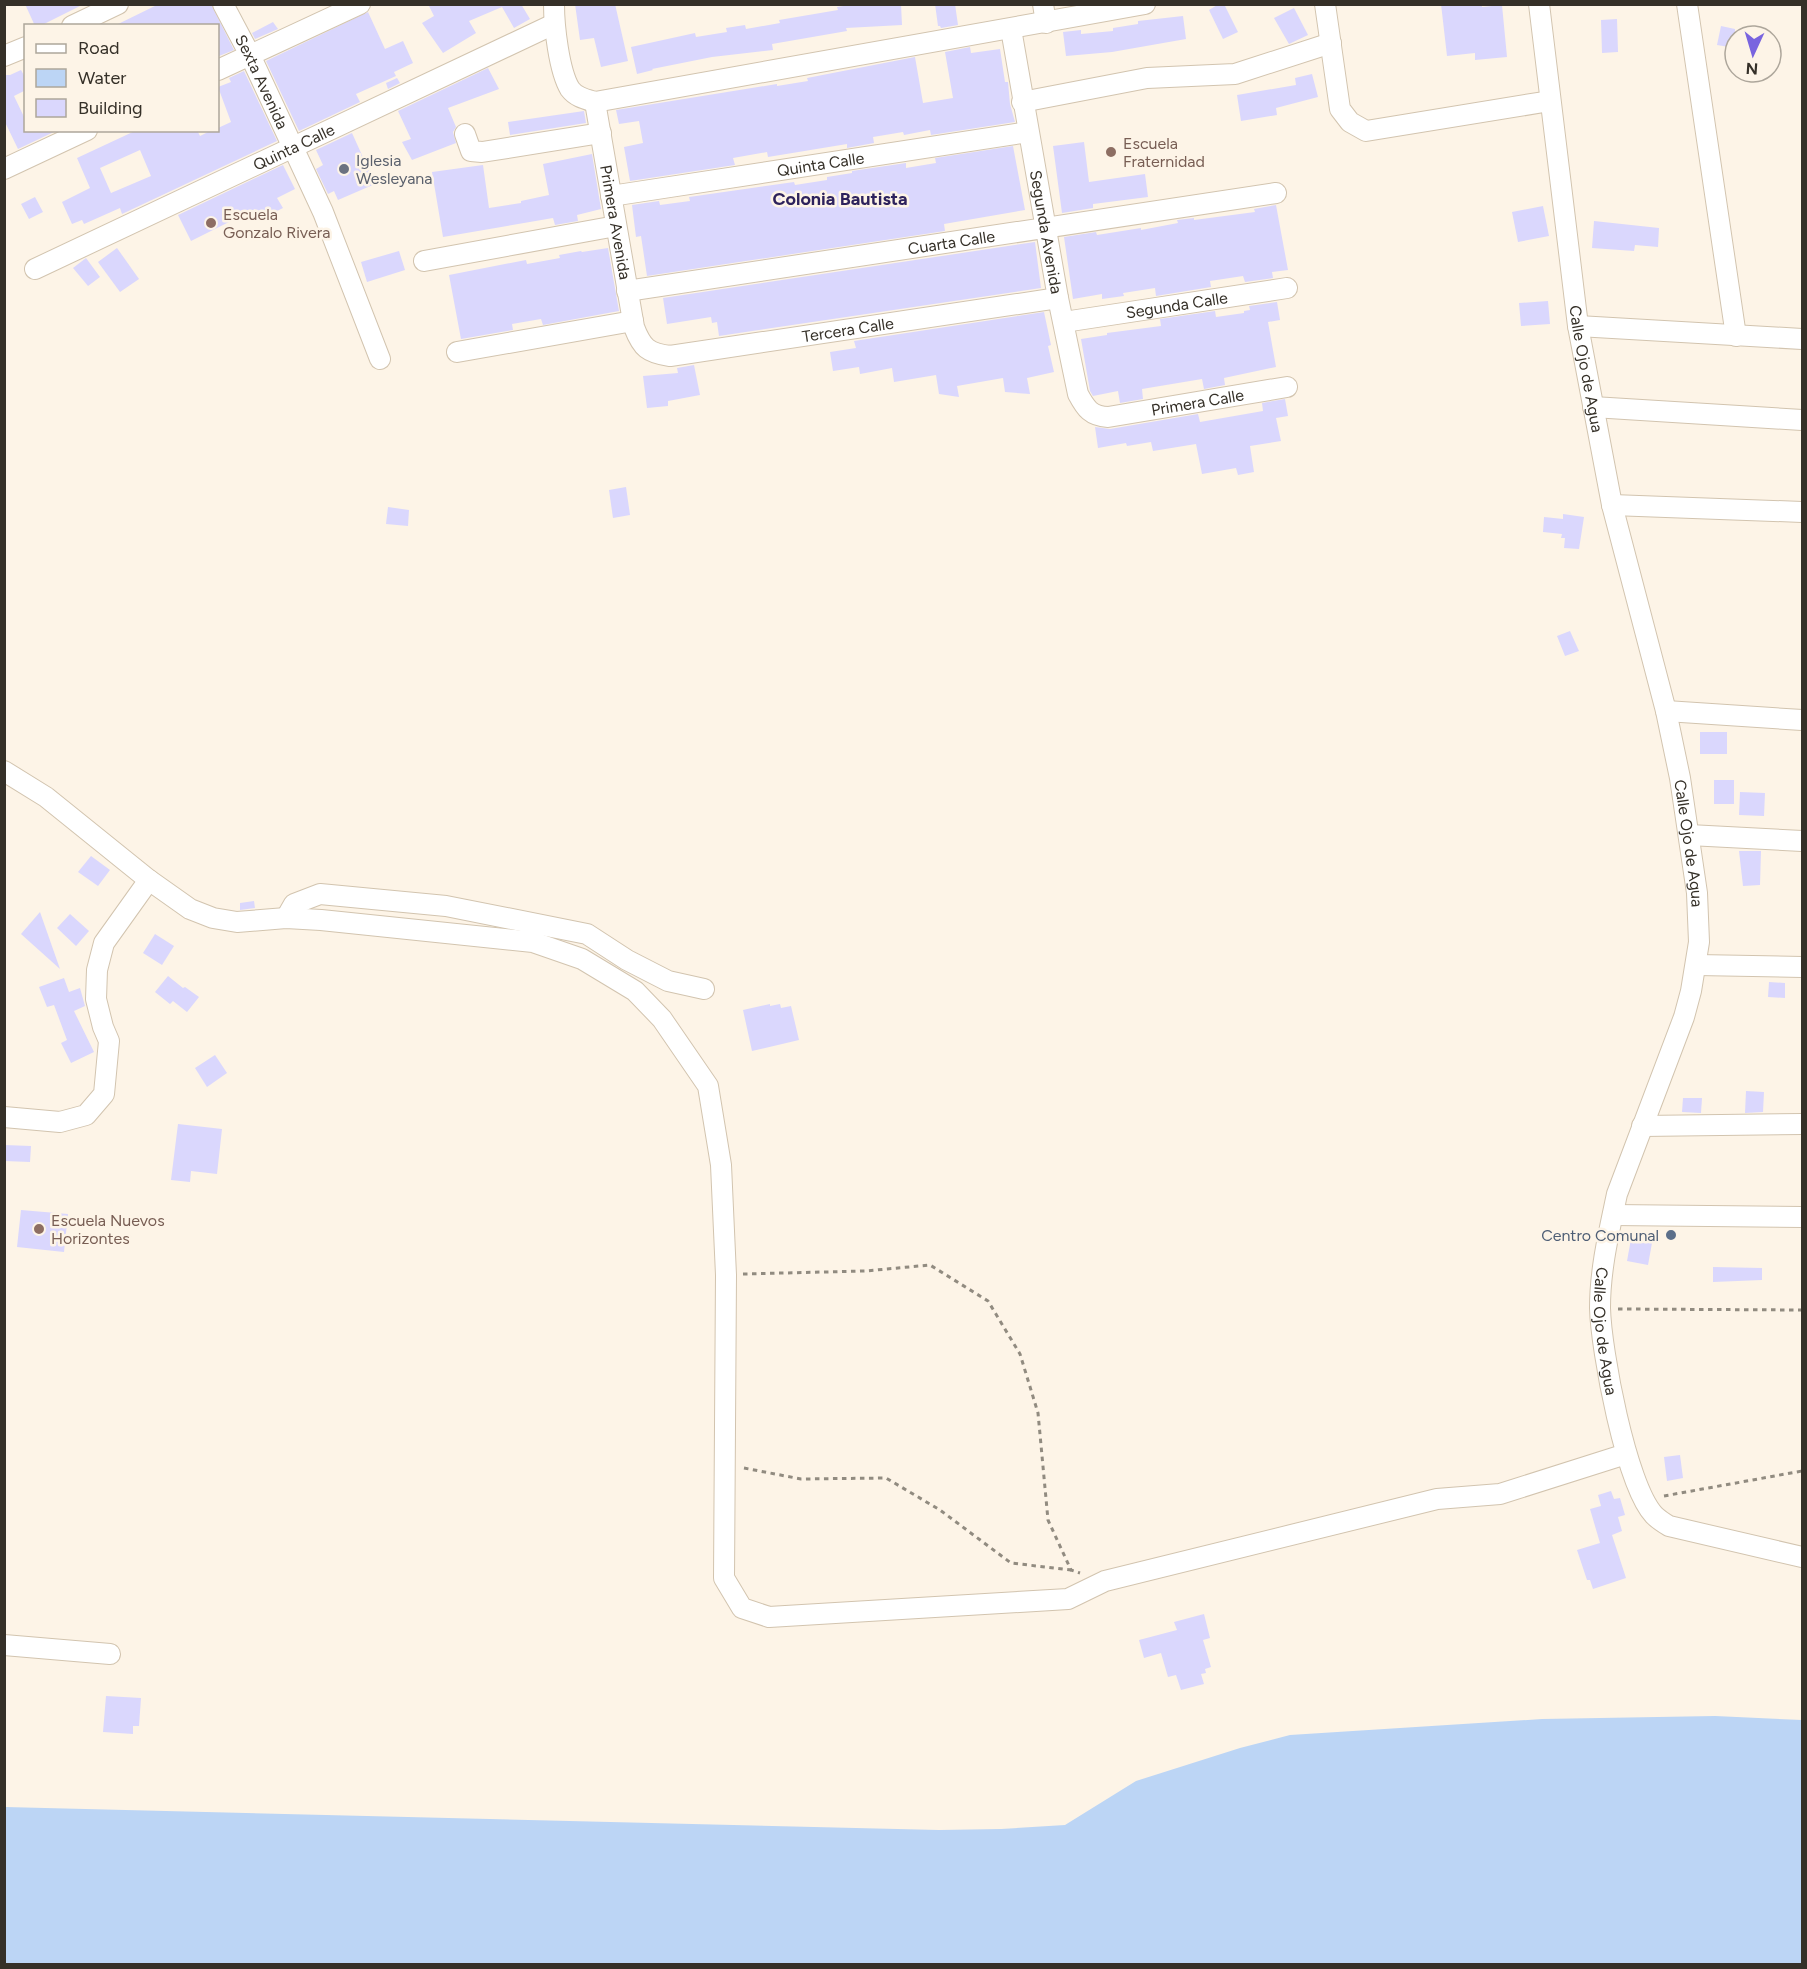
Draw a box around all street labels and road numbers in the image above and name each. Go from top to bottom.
street label: Sexta Avenida [231,31,292,132]
street label: Quinta Calle [250,119,338,174]
street label: Quinta Calle [776,148,866,180]
street label: Primera Avenida [597,163,635,281]
street label: Segunda Avenida [1026,169,1067,295]
street label: Cuarta Calle [907,226,996,258]
street label: Segunda Calle [1124,288,1229,322]
street label: Calle Ojo de Agua [1566,304,1607,434]
street label: Tercera Calle [801,313,895,346]
street label: Primera Calle [1150,385,1245,419]
street label: Calle Ojo de Agua [1671,778,1707,908]
street label: Calle Ojo de Agua [1590,1266,1622,1397]

